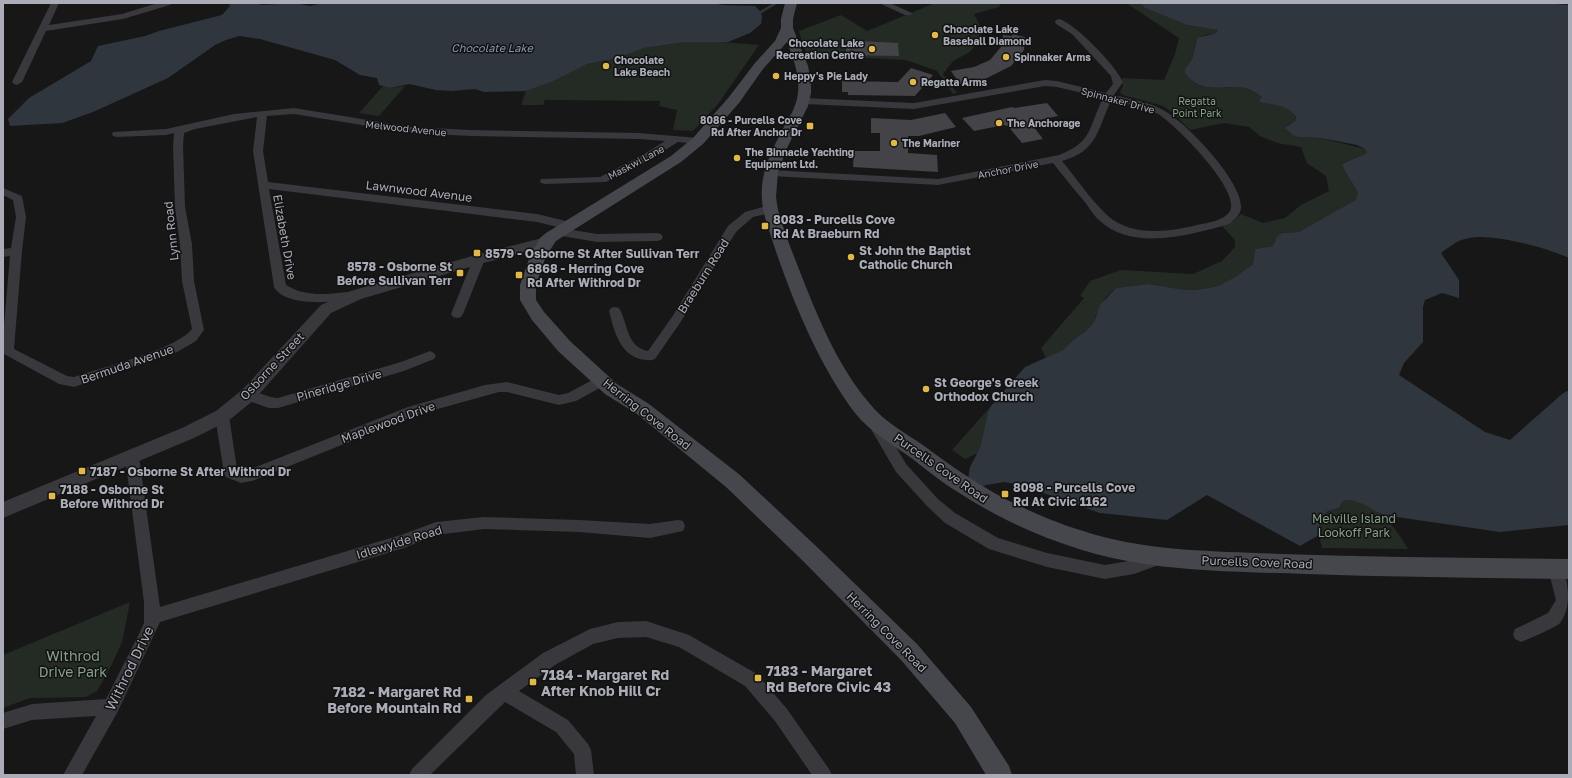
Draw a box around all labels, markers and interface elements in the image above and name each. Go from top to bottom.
place label: Chocolate Lake Baseball Diamond [943,23,1031,47]
marker: Chocolate Lake Baseball Diamond [930,30,940,40]
place label: Chocolate Lake Recreation Centre [776,37,864,61]
water label: Chocolate Lake [451,41,534,54]
marker: Chocolate Lake Recreation Centre [867,44,877,54]
place label: Spinnaker Arms [1014,51,1091,63]
marker: Spinnaker Arms [1001,52,1011,62]
place label: Chocolate Lake Beach [614,54,670,78]
marker: Chocolate Lake Beach [601,61,611,71]
place label: Heppy's Pie Lady [784,70,868,82]
marker: Heppy's Pie Lady [771,71,781,81]
place label: Regatta Arms [921,76,988,88]
marker: Regatta Arms [908,77,918,87]
street label: Spinnaker Drive [1080,84,1156,116]
park label: Regatta Point Park [1172,95,1222,119]
place label: 8086 - Purcells Cove Rd After Anchor Dr [700,114,802,138]
place label: The Anchorage [1007,117,1081,129]
street label: Melwood Avenue [365,118,447,138]
marker: The Anchorage [994,118,1004,128]
marker: 8086 - Purcells Cove Rd After Anchor Dr [805,121,815,131]
place label: The Mariner [902,137,960,149]
marker: The Mariner [889,138,899,148]
street label: Maskwi Lane [606,142,666,182]
place label: The Binnacle Yachting Equipment Ltd. [745,146,854,170]
marker: The Binnacle Yachting Equipment Ltd. [732,153,742,163]
street label: Anchor Drive [977,157,1040,181]
street label: Lawnwood Avenue [365,177,473,205]
street label: Elizabeth Drive [270,193,300,281]
street label: Lynn Road [160,200,182,262]
place label: 8083 - Purcells Cove Rd At Braeburn Rd [773,212,895,241]
marker: 8083 - Purcells Cove Rd At Braeburn Rd [760,221,770,231]
street label: Braeburn Road [674,236,732,316]
place label: St John the Baptist Catholic Church [859,243,971,272]
place label: 8579 - Osborne St After Sullivan Terr [485,246,700,261]
marker: 8579 - Osborne St After Sullivan Terr [472,248,482,258]
marker: St John the Baptist Catholic Church [846,252,856,262]
place label: 8578 - Osborne St Before Sullivan Terr [337,259,452,288]
place label: 6868 - Herring Cove Rd After Withrod Dr [527,261,644,290]
marker: 8578 - Osborne St Before Sullivan Terr [455,268,465,278]
marker: 6868 - Herring Cove Rd After Withrod Dr [514,270,524,280]
street label: Osborne Street [237,329,307,403]
street label: Bermuda Avenue [79,341,175,387]
street label: Pineridge Drive [295,366,383,404]
street label: Herring Cove Road [600,375,694,453]
place label: St George's Greek Orthodox Church [934,375,1039,404]
marker: St George's Greek Orthodox Church [921,384,931,394]
street label: Maplewood Drive [339,398,437,446]
street label: Purcells Cove Road [891,430,991,506]
place label: 7187 - Osborne St After Withrod Dr [90,464,291,479]
marker: 7187 - Osborne St After Withrod Dr [77,466,87,476]
place label: 8098 - Purcells Cove Rd At Civic 1162 [1013,480,1135,509]
place label: 7188 - Osborne St Before Withrod Dr [60,482,165,511]
marker: 8098 - Purcells Cove Rd At Civic 1162 [1000,489,1010,499]
marker: 7188 - Osborne St Before Withrod Dr [47,491,57,501]
park label: Melville Island Lookoff Park [1312,511,1396,540]
street label: Idlewylde Road [354,522,444,562]
street label: Purcells Cove Road [1201,553,1313,571]
street label: Herring Cove Road [844,589,930,675]
street label: Withrod Drive [101,623,157,713]
park label: Withrod Drive Park [39,647,107,680]
place label: 7183 - Margaret Rd Before Civic 43 [766,662,891,695]
place label: 7184 - Margaret Rd After Knob Hill Cr [541,666,669,699]
marker: 7183 - Margaret Rd Before Civic 43 [753,673,763,683]
marker: 7184 - Margaret Rd After Knob Hill Cr [528,677,538,687]
place label: 7182 - Margaret Rd Before Mountain Rd [327,683,461,716]
marker: 7182 - Margaret Rd Before Mountain Rd [464,694,474,704]

